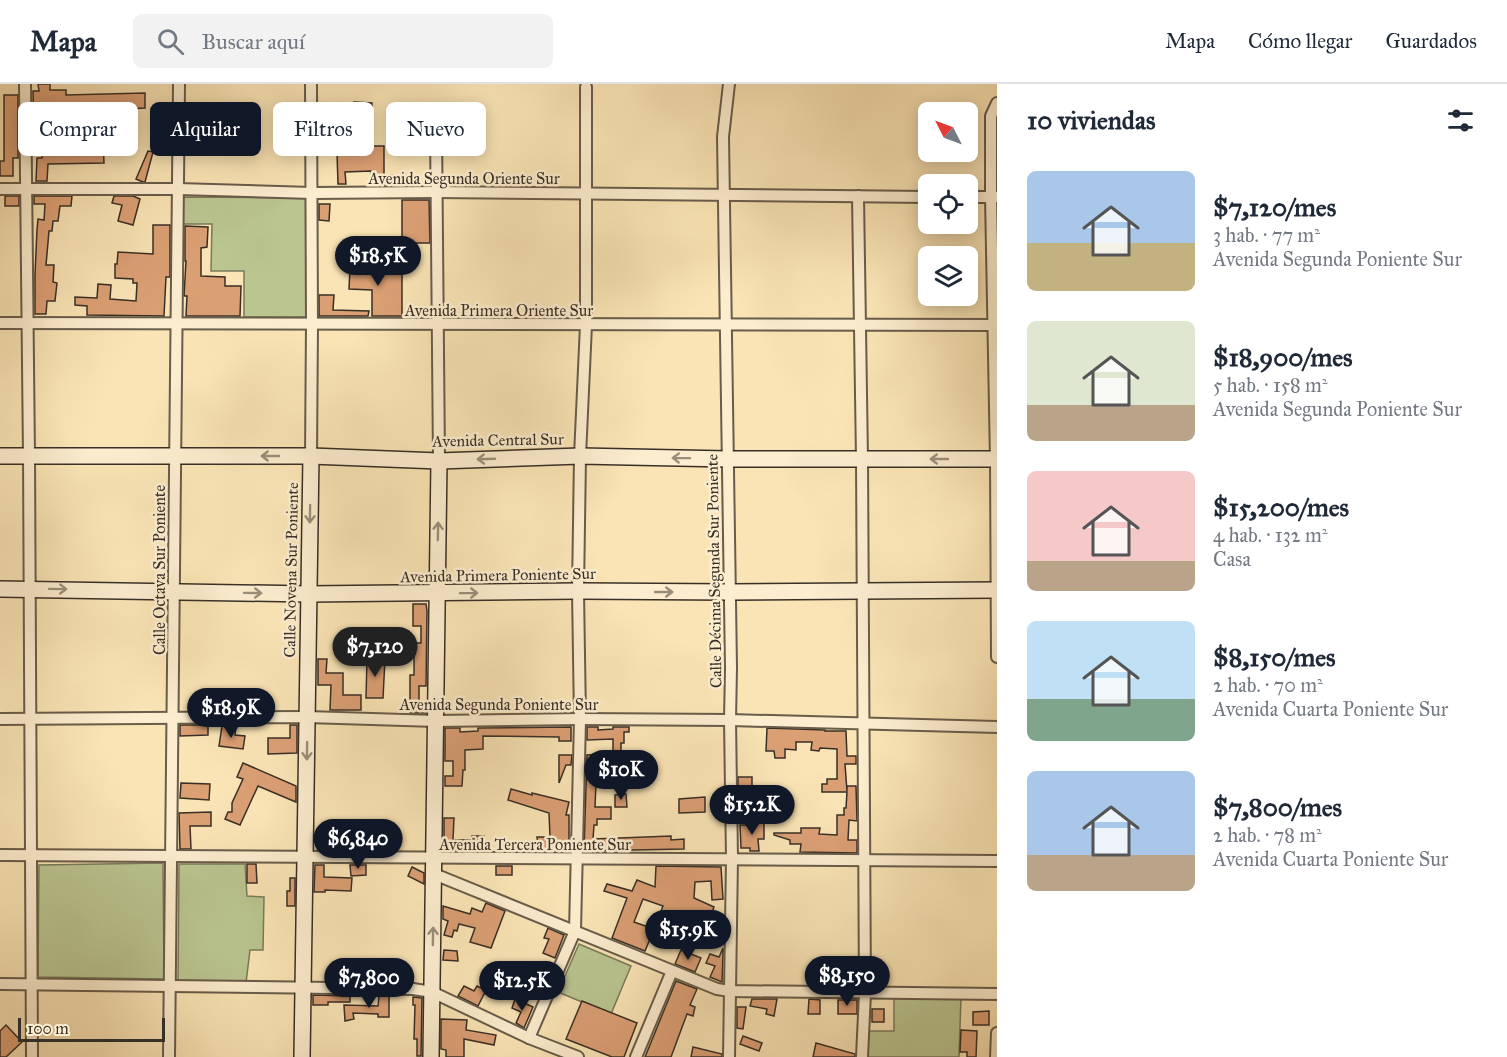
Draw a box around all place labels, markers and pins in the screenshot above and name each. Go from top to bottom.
pin: $18.5K [329,236,427,287]
pin: $7,120 [326,627,424,678]
pin: $18.9K [182,688,280,739]
pin: $10K [585,750,657,801]
pin: $15.2K [703,785,801,836]
pin: $6,840 [309,819,407,870]
pin: $15.9K [639,910,737,961]
pin: $8,150 [798,956,896,1007]
pin: $7,800 [320,958,418,1009]
pin: $12.5K [473,961,571,1012]

